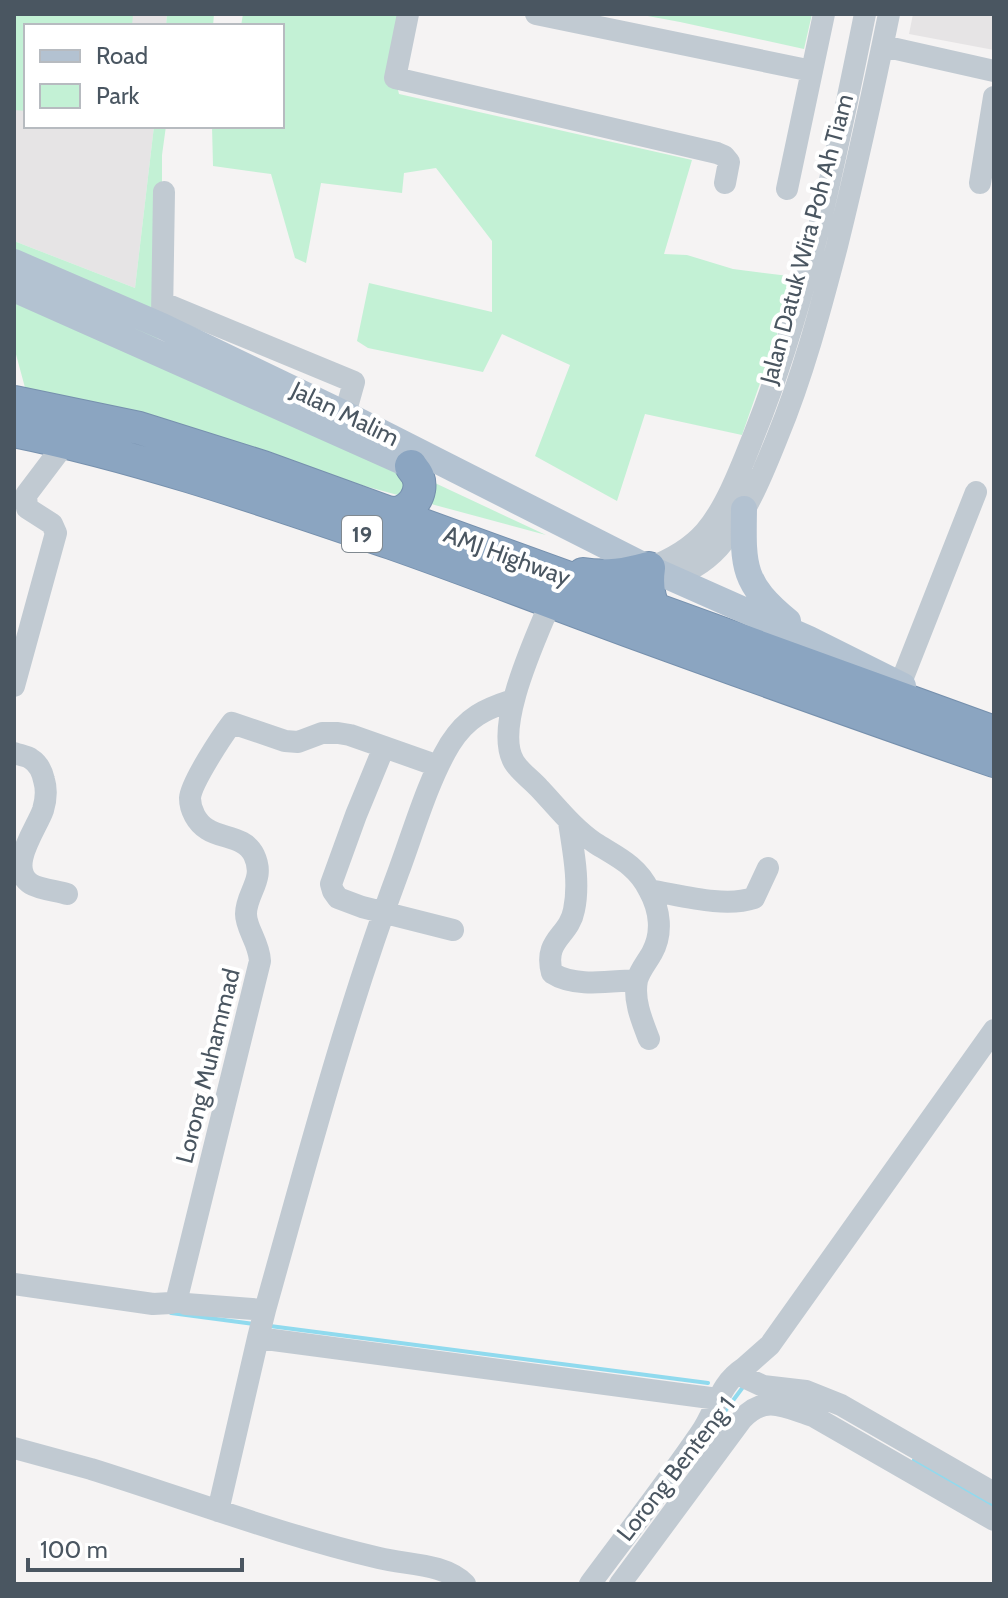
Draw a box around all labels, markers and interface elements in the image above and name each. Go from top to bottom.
legend [24,24,284,128]
text: Road [96,41,148,70]
text: Park [96,81,139,110]
street label: Jalan Datuk Wira Poh Ah Tiam [754,91,859,388]
street label: Jalan Malim [286,375,404,452]
road number: 19 [342,516,382,552]
street label: AMJ Highway [440,519,574,592]
street label: Lorong Muhammad [169,966,246,1166]
street label: Lorong Benteng 1 [610,1391,741,1547]
scale bar [28,1522,242,1572]
text: 100 m [40,1535,108,1564]

